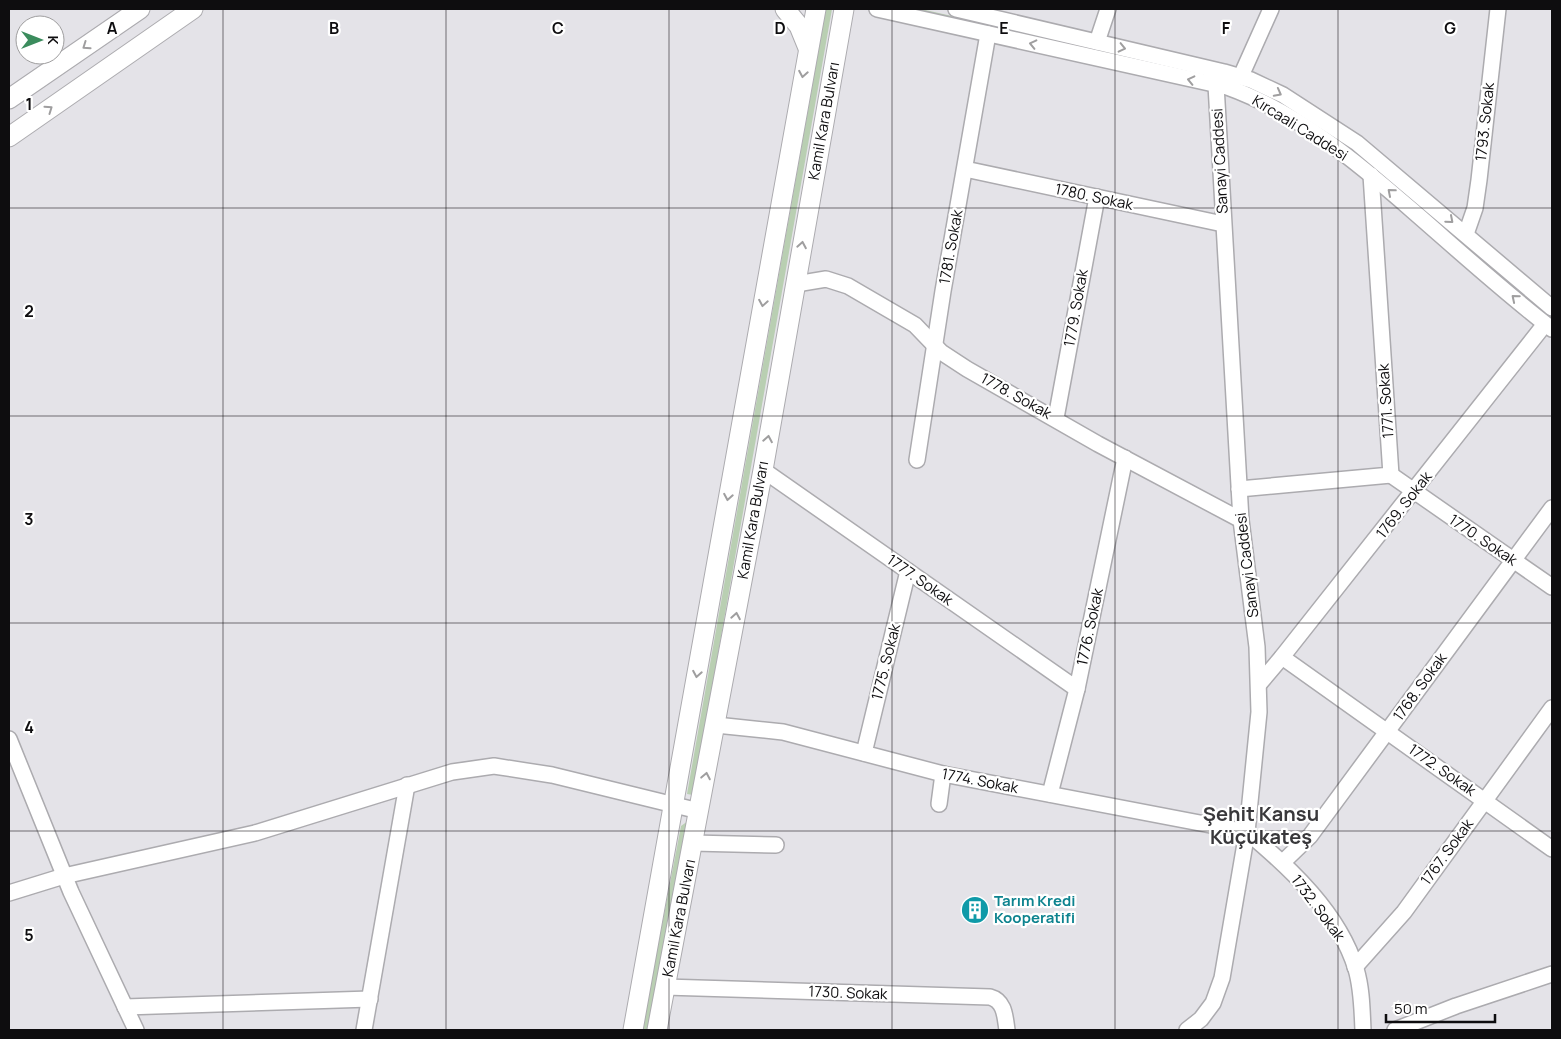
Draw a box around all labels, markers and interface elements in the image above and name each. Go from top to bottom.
north arrow [15,15,65,65]
text: A [107,17,118,39]
text: B [329,17,339,39]
text: C [552,17,564,39]
text: D [774,17,786,39]
text: E [999,17,1009,39]
text: F [1222,17,1231,39]
text: G [1444,17,1456,39]
text: K [44,35,63,45]
one-way arrow [1028,39,1037,50]
one-way arrow [82,40,92,49]
one-way arrow [1118,42,1127,53]
street label: Kamil Kara Bulvarı [803,60,844,182]
one-way arrow [799,69,809,78]
one-way arrow [1187,75,1196,86]
street label: 1793. Sokak [1470,81,1499,162]
one-way arrow [1273,87,1282,97]
street label: Kırcaali Caddesi [1248,90,1352,166]
text: 1 [25,93,33,115]
one-way arrow [43,106,52,115]
street label: Sanayi Caddesi [1206,108,1233,214]
street label: 1780. Sokak [1053,178,1136,215]
one-way arrow [1388,189,1397,198]
street label: 1781. Sokak [934,207,967,286]
one-way arrow [1445,215,1454,224]
one-way arrow [797,241,807,249]
street label: 1779. Sokak [1058,267,1093,348]
one-way arrow [1511,295,1520,304]
one-way arrow [758,298,768,307]
text: 2 [24,300,34,322]
street label: 1771. Sokak [1372,362,1399,439]
street label: 1778. Sokak [977,367,1056,424]
one-way arrow [763,435,773,444]
street label: Kamil Kara Bulvarı [732,459,773,581]
street label: 1769. Sokak [1371,466,1437,543]
one-way arrow [724,493,734,502]
text: 3 [24,508,34,530]
street label: 1770. Sokak [1445,509,1522,571]
street label: Sanayi Caddesi [1230,511,1263,619]
street label: 1777. Sokak [883,549,958,610]
street label: 1776. Sokak [1071,586,1108,668]
one-way arrow [730,612,740,621]
street label: 1775. Sokak [866,621,905,702]
street label: 1768. Sokak [1388,648,1452,725]
one-way arrow [692,670,702,679]
text: 4 [24,716,34,738]
street label: 1772. Sokak [1404,739,1481,801]
street label: 1774. Sokak [940,763,1021,798]
one-way arrow [700,772,710,781]
district label: Şehit Kansu Küçükateş [1203,800,1319,850]
street label: 1767. Sokak [1415,814,1478,889]
street label: Kamil Kara Bulvarı [657,857,700,979]
street label: 1732. Sokak [1286,870,1351,946]
place label: Tarım Kredi Kooperatifi [994,890,1075,928]
building icon: Tarım Kredi Kooperatifi [960,895,990,925]
text: 5 [24,924,34,946]
street label: 1730. Sokak [808,981,888,1004]
scale bar [1386,992,1495,1024]
text: 50 m [1394,998,1428,1019]

